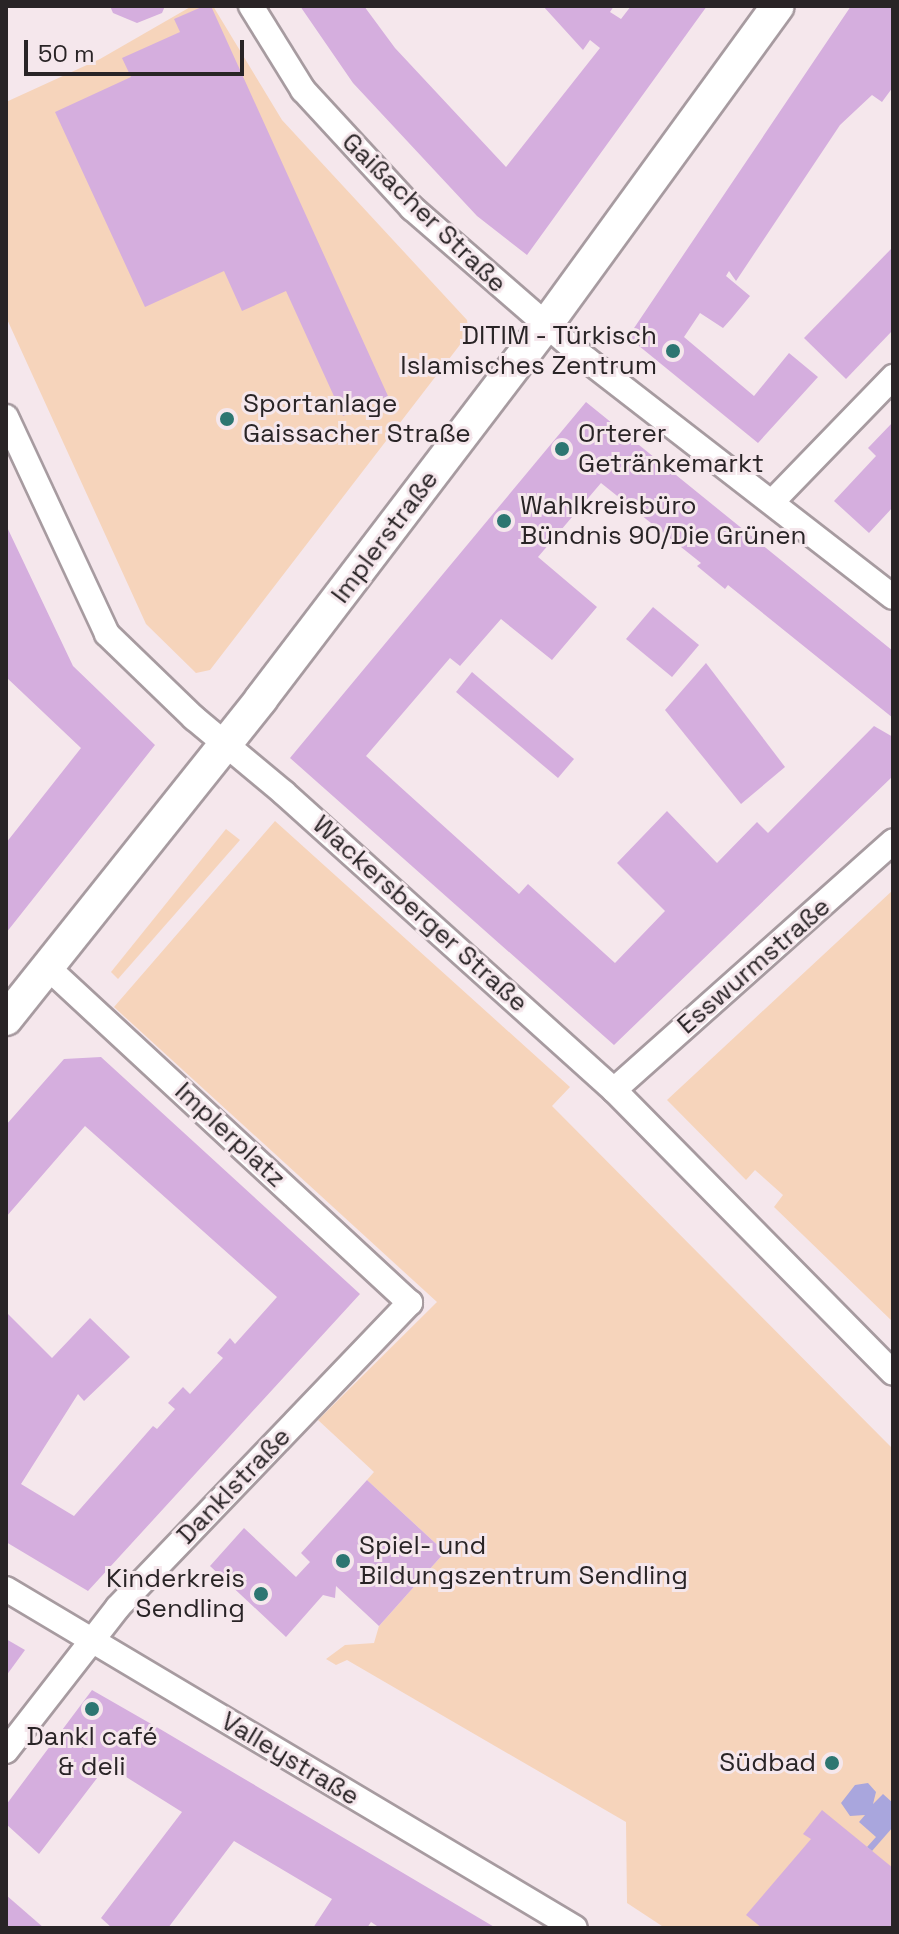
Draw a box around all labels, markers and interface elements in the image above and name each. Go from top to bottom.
scale bar [28,24,248,74]
text: 50 m [38,38,95,69]
street label: Gaißacher Straße [335,127,513,299]
place label: DITIM - Türkisch Islamisches Zentrum [400,320,657,382]
marker: DITIM - Türkisch Islamisches Zentrum [664,342,682,360]
place label: Sportanlage Gaissacher Straße [243,388,471,450]
marker: Sportanlage Gaissacher Straße [218,410,236,428]
place label: Orterer Getränkemarkt [578,418,764,480]
marker: Orterer Getränkemarkt [553,440,571,458]
street label: Implerstraße [325,464,445,610]
place label: Wahlkreisbüro Bündnis 90/Die Grünen [520,490,806,552]
marker: Wahlkreisbüro Bündnis 90/Die Grünen [495,512,513,530]
street label: Wackersberger Straße [306,809,534,1019]
street label: Esswurmstraße [671,891,837,1041]
street label: Implerplatz [168,1076,292,1194]
street label: Danklstraße [171,1421,297,1551]
place label: Spiel- und Bildungszentrum Sendling [359,1530,688,1592]
marker: Spiel- und Bildungszentrum Sendling [334,1552,352,1570]
place label: Kinderkreis Sendling [106,1563,245,1624]
marker: Kinderkreis Sendling [252,1585,270,1603]
marker: Dankl café & deli [83,1700,101,1718]
street label: Valleystraße [215,1706,365,1812]
place label: Dankl café & deli [26,1721,158,1782]
place label: Südbad [719,1747,816,1779]
marker: Südbad [823,1754,841,1772]

